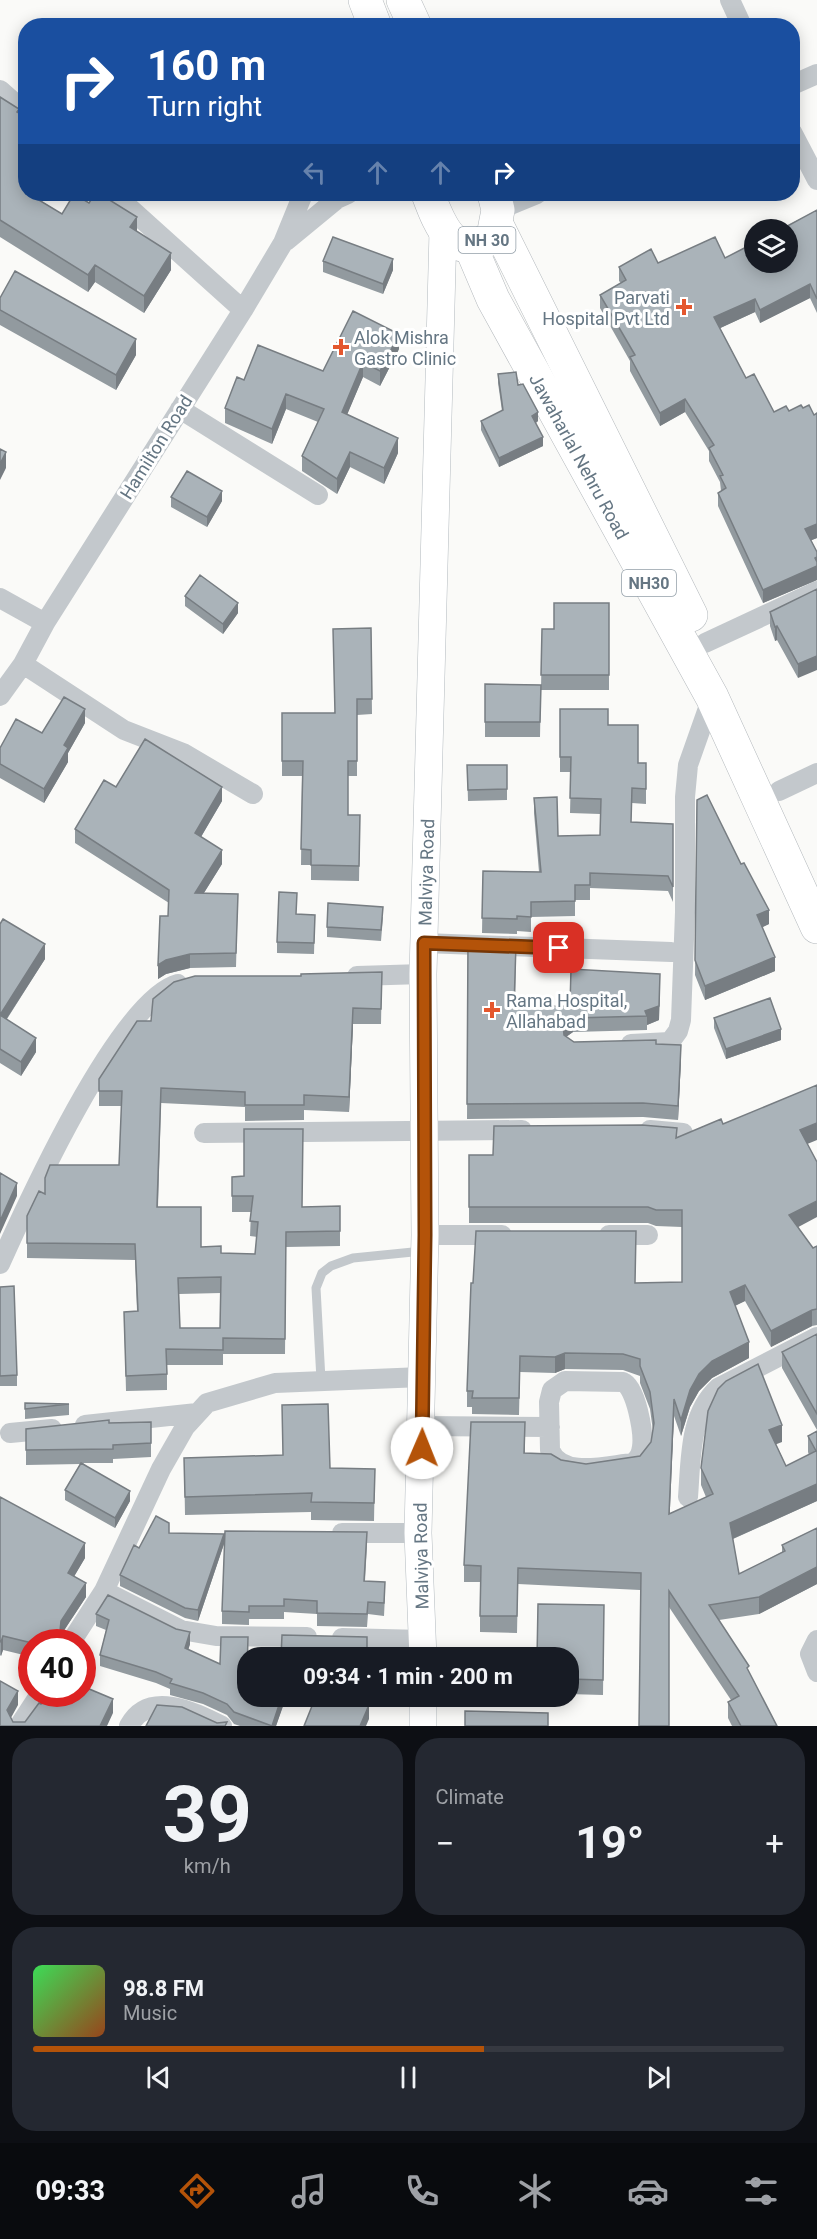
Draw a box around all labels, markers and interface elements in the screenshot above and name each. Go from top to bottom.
text: 160 m [147,41,266,90]
icon: right [48,42,126,120]
text: Turn right [147,91,262,123]
icon: left [298,156,331,189]
icon: ahead [361,156,394,189]
icon: ahead [424,156,457,189]
icon: right [487,156,520,189]
map controls [744,219,798,273]
button: layers [744,219,798,273]
road number: NH 30 [458,227,516,253]
place label: Parvati Hospital Pvt Ltd [542,287,670,329]
marker: Parvati Hospital Pvt Ltd [675,298,693,316]
place label: Alok Mishra Gastro Clinic [354,327,456,369]
marker: Alok Mishra Gastro Clinic [332,338,350,356]
street label: Jawaharlal Nehru Road [525,370,633,543]
street label: Hamilton Road [116,391,196,503]
road number: NH30 [622,570,676,596]
street label: Malviya Road [414,818,438,926]
pin [533,922,584,973]
icon: arrive [542,931,575,964]
place label: Rama Hospital, Allahabad [506,990,627,1032]
marker: Rama Hospital, Allahabad [483,1001,501,1019]
position arrow [390,1416,454,1480]
street label: Malviya Road [410,1502,432,1610]
speed limit sign: 40 [18,1629,96,1707]
text: 09:34 · 1 min · 200 m [303,1664,513,1689]
text: 39 [162,1769,252,1860]
text: Climate [436,1785,504,1809]
text: 19° [575,1816,644,1869]
text: − [436,1824,454,1863]
text: + [765,1824,784,1863]
text: km/h [184,1854,231,1878]
text: 98.8 FM [123,1976,204,2001]
text: Music [123,2001,177,2025]
icon: previous [142,2061,175,2094]
icon: pause [392,2061,425,2094]
icon: next [642,2061,675,2094]
icon: directions [176,2170,218,2212]
icon: music [288,2170,330,2212]
icon: phone [401,2170,443,2212]
icon: climate [514,2170,556,2212]
icon: car [627,2170,669,2212]
icon: filters [740,2170,782,2212]
text: 09:33 [35,2175,105,2207]

